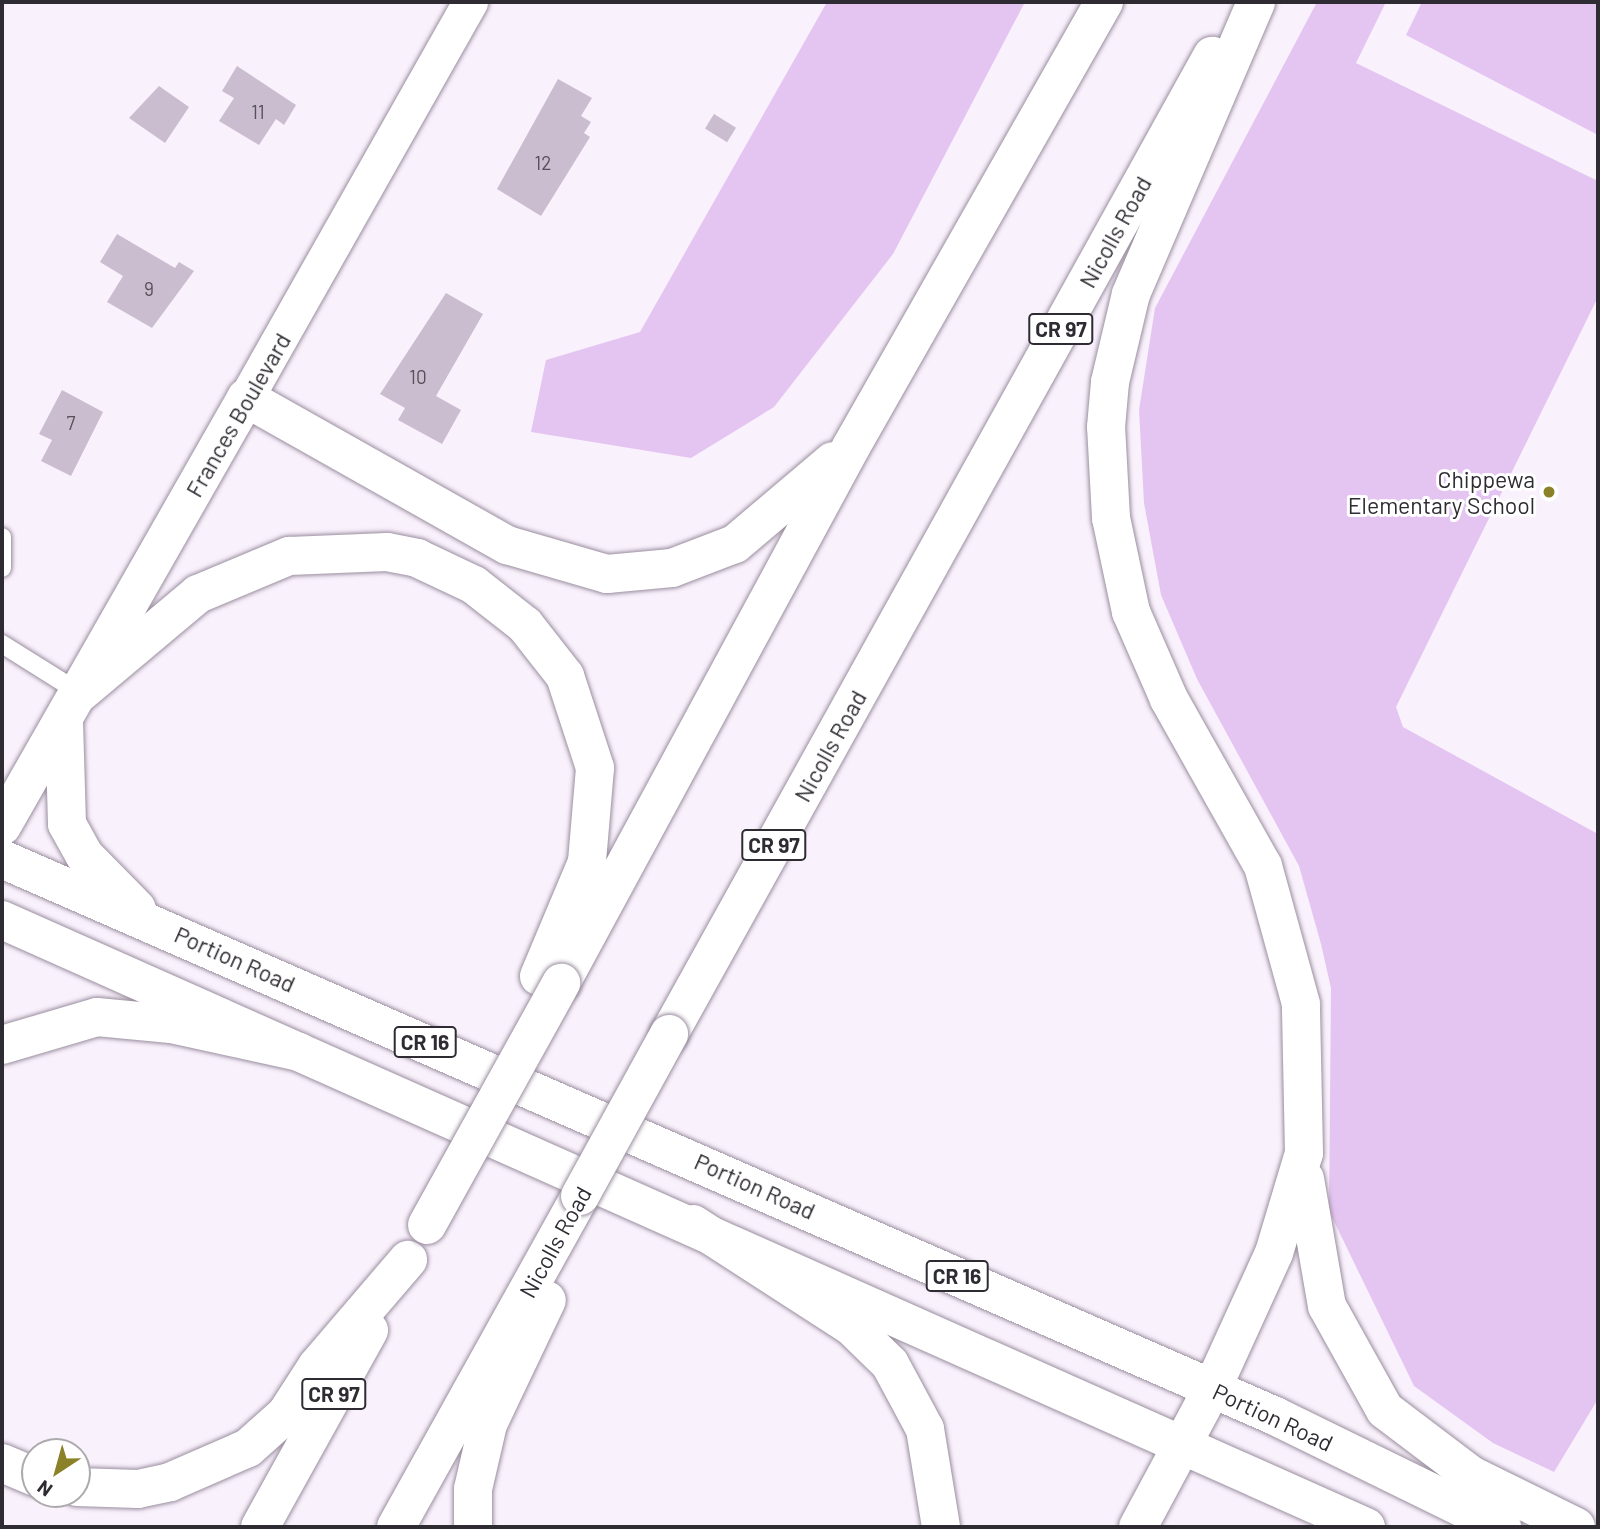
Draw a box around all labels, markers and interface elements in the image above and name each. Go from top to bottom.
house number: 11 [251,101,265,123]
house number: 12 [535,152,551,174]
street label: Nicolls Road [1073,172,1157,292]
house number: 9 [144,278,154,300]
road number: CR 97 [1028,312,1094,346]
street label: Frances Boulevard [180,328,296,502]
house number: 10 [409,366,427,388]
house number: 7 [67,412,75,434]
place label: Chippewa Elementary School [1348,465,1535,519]
marker: Chippewa Elementary School [1541,484,1557,500]
street label: Nicolls Road [788,686,872,806]
road number: CR 97 [741,828,807,862]
street label: Portion Road [170,920,300,998]
road number: CR 16 [394,1024,457,1060]
street label: Portion Road [690,1147,820,1225]
street label: Nicolls Road [513,1182,597,1302]
road number: CR 16 [926,1258,988,1294]
road number: CR 97 [301,1376,367,1412]
street label: Portion Road [1209,1377,1337,1457]
north arrow [21,1438,91,1508]
text: N [33,1476,56,1502]

